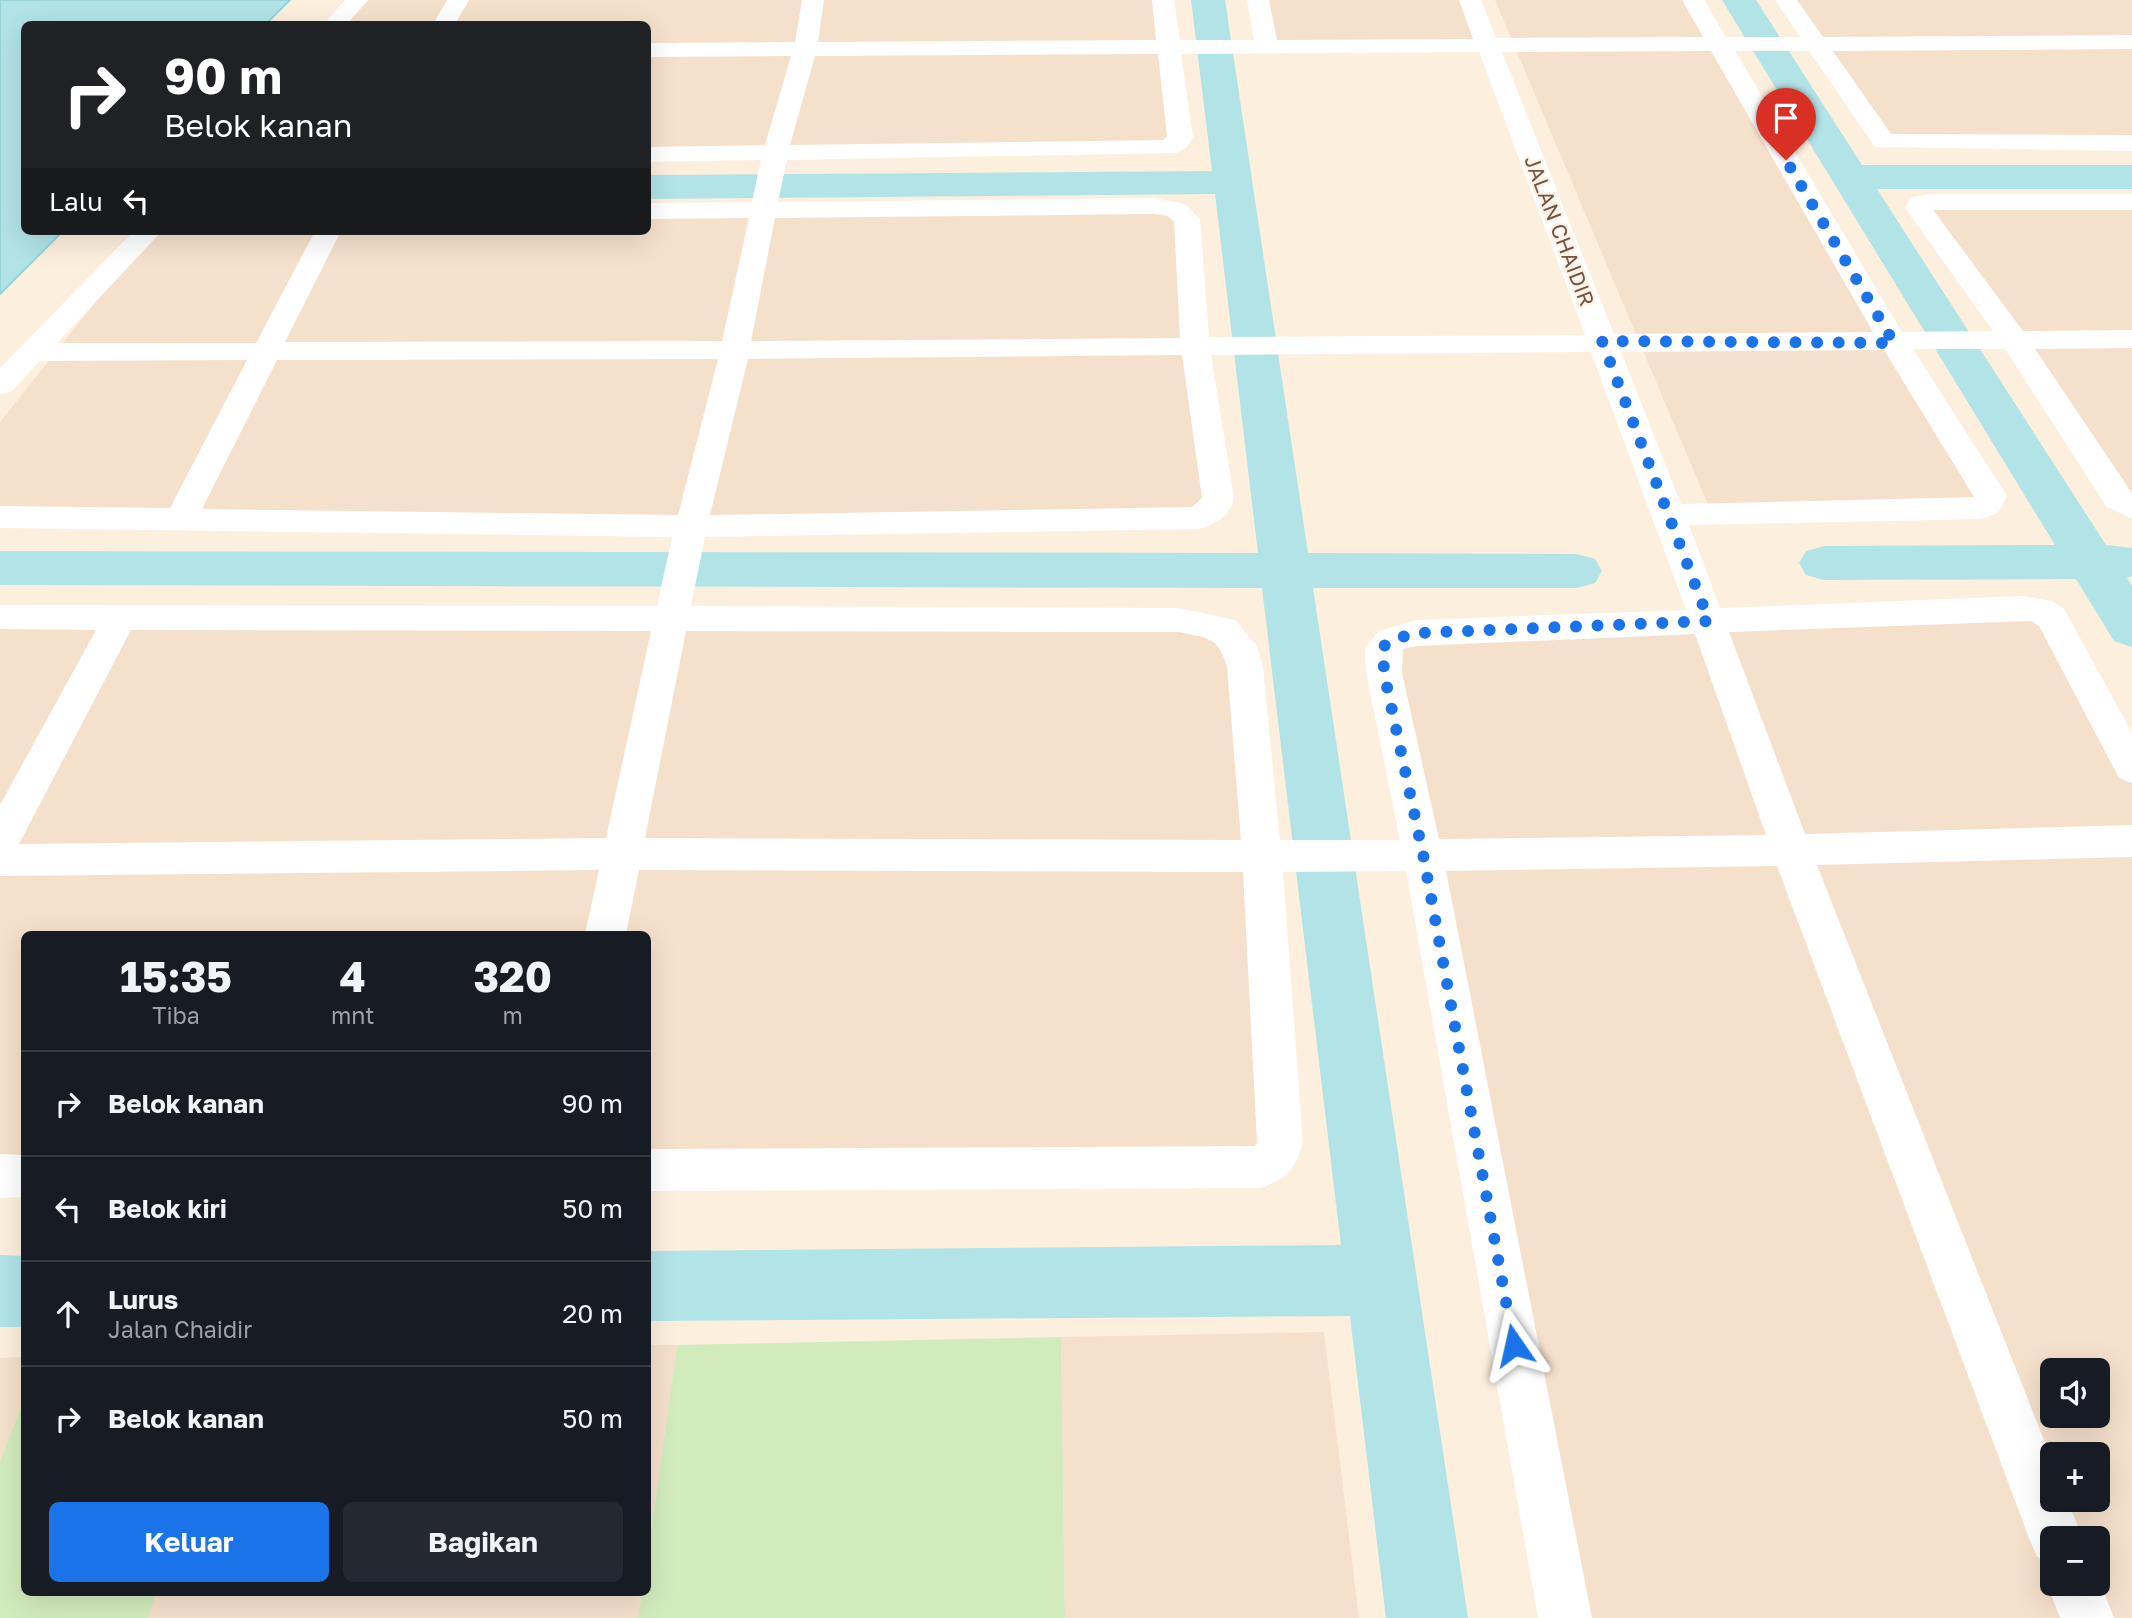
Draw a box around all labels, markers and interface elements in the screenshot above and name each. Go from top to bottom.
text: 90 m [164,46,282,105]
icon: right [49,49,140,140]
pin [1756,88,1816,160]
icon: arrive [1767,99,1805,137]
text: Belok kanan [164,106,352,144]
street label: JALAN CHAIDIR [1519,152,1601,310]
icon: left [117,182,155,220]
text: Lalu [49,186,103,217]
text: 15:35 [120,951,232,1001]
text: 4 [340,951,366,1001]
text: 320 [473,951,552,1001]
text: Tiba [152,1001,200,1029]
text: mnt [331,1001,374,1029]
text: m [503,1001,523,1029]
icon: right [49,1085,87,1123]
text: Belok kanan [108,1088,264,1119]
text: 90 m [562,1088,623,1119]
icon: left [49,1190,87,1228]
text: Belok kiri [108,1193,227,1224]
text: 50 m [562,1193,623,1224]
text: Lurus [108,1284,178,1315]
icon: ahead [49,1295,87,1333]
text: 20 m [562,1298,623,1329]
position arrow [1477,1308,1551,1382]
text: Jalan Chaidir [108,1315,252,1343]
map controls [2040,1358,2110,1596]
button: sound [2040,1358,2110,1428]
icon: right [49,1400,87,1438]
text: Belok kanan [108,1403,264,1434]
text: 50 m [562,1403,623,1434]
button: + [2040,1442,2110,1512]
button: Keluar [49,1502,329,1582]
button: Bagikan [343,1502,623,1582]
button: − [2040,1526,2110,1596]

